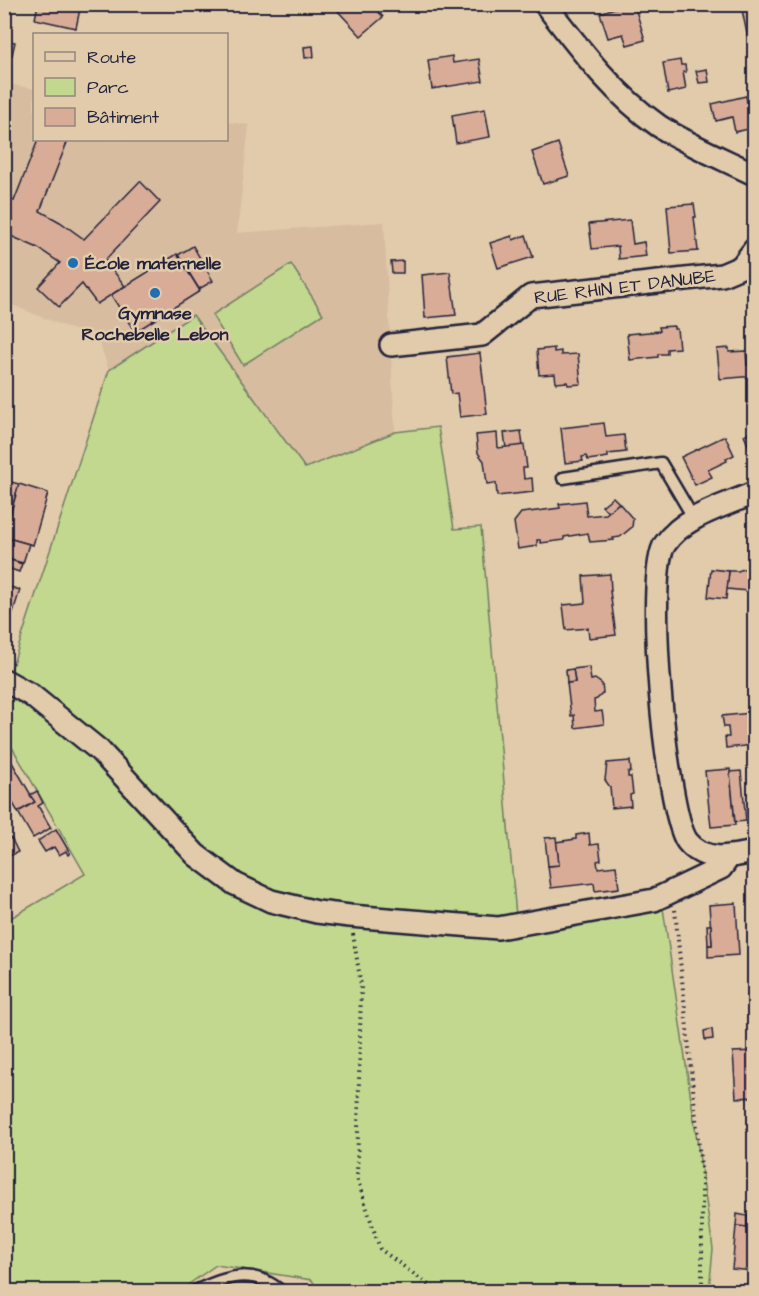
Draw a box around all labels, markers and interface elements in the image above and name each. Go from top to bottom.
legend [33,33,228,141]
text: Route [87,45,136,70]
text: Parc [87,75,129,100]
text: Bâtiment [87,105,160,130]
place label: École maternelle [85,251,221,276]
marker: École maternelle [66,256,80,270]
street label: RUE RHIN ET DANUBE [533,263,718,311]
marker: Gymnase Rochebelle Lebon [148,286,162,300]
place label: Gymnase Rochebelle Lebon [82,301,228,347]

